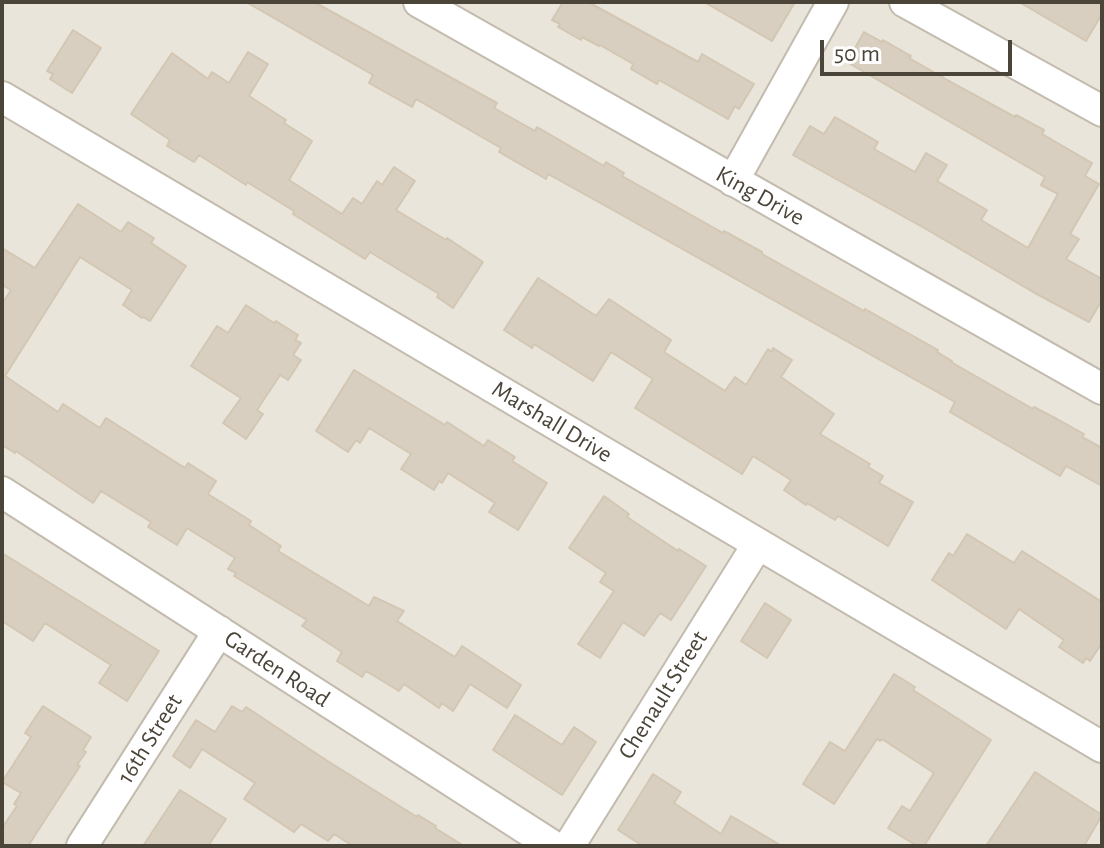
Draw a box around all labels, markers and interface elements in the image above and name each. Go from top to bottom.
scale bar [824,24,1016,74]
text: 50 m [834,42,880,66]
street label: King Drive [711,160,809,232]
street label: Marshall Drive [487,375,617,469]
street label: Garden Road [219,624,335,714]
street label: Chenault Street [612,626,714,764]
street label: 16th Street [111,689,189,789]

